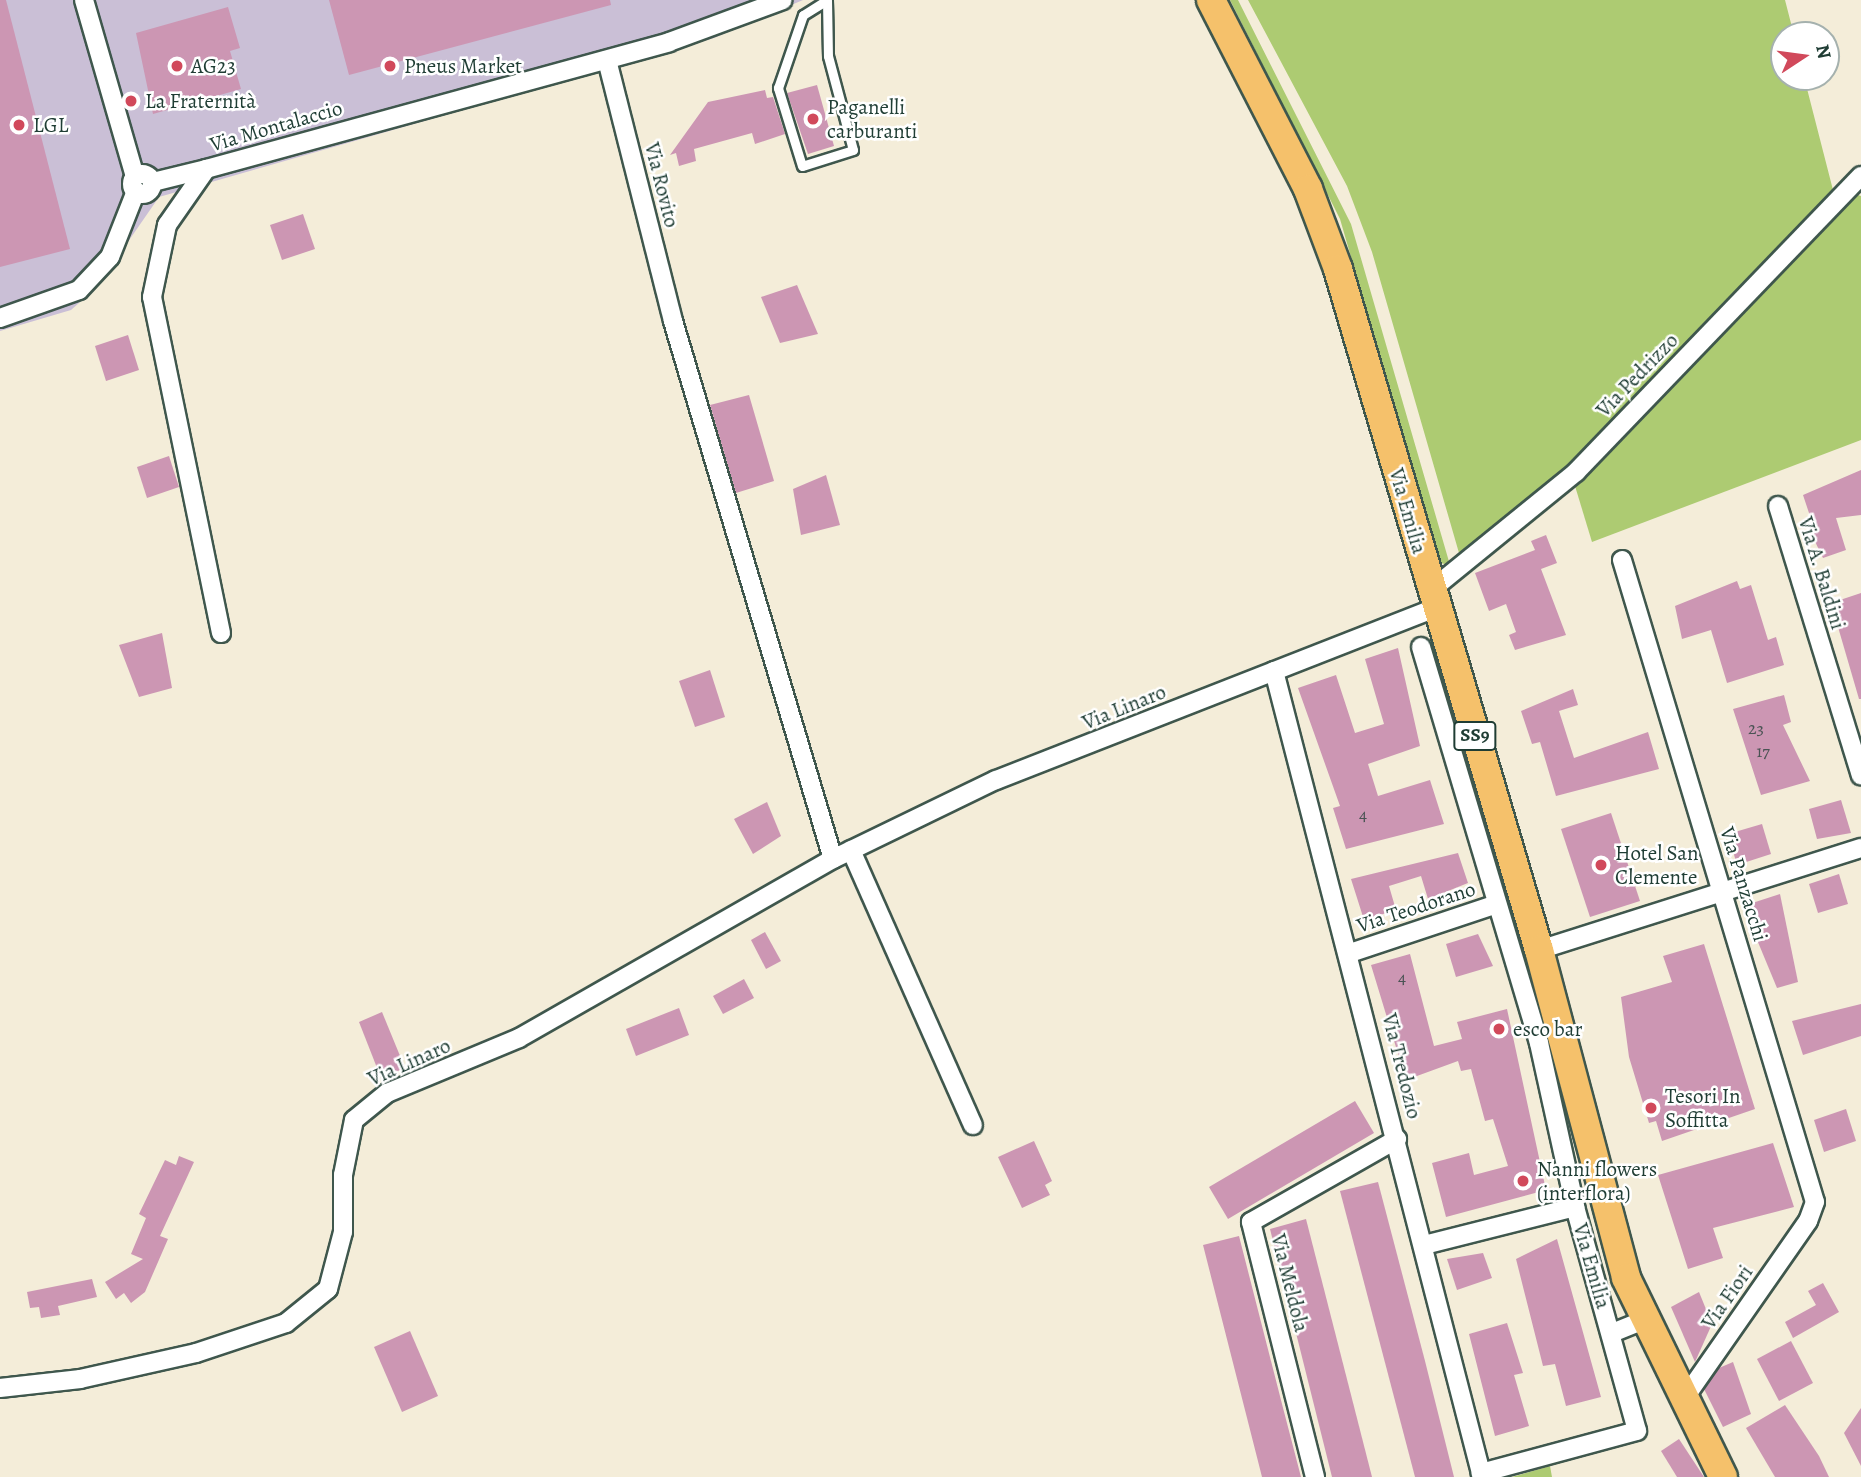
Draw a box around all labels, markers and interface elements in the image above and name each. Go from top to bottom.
north arrow [1770,21,1840,91]
text: N [1809,42,1838,61]
place label: AG23 [191,53,236,79]
place label: Pneus Market [404,53,522,79]
marker: AG23 [169,58,185,74]
marker: Pneus Market [382,58,398,74]
place label: La Fraternità [145,88,256,114]
marker: La Fraternità [123,93,139,109]
place label: Paganelli carburanti [827,94,918,144]
street label: Via Montalaccio [207,95,345,157]
marker: Paganelli carburanti [805,111,821,127]
place label: LGL [33,112,68,138]
marker: LGL [11,117,27,133]
street label: Via Rovito [639,140,685,230]
street label: Via Pedrizzo [1591,328,1683,422]
street label: Via Emilia [1384,465,1432,557]
street label: Via A. Baldini [1793,513,1851,633]
street label: Via Linaro [1078,679,1170,735]
house number: 23 [1748,717,1764,739]
road number: SS9 [1452,720,1498,751]
house number: 17 [1756,740,1770,762]
house number: 4 [1359,803,1367,825]
street label: Via Panzacchi [1715,824,1773,944]
place label: Hotel San Clemente [1615,840,1698,890]
marker: Hotel San Clemente [1593,857,1609,873]
street label: Via Teodorano [1354,876,1478,938]
house number: 4 [1398,966,1406,988]
street label: Via Tredozio [1377,1011,1427,1121]
place label: esco bar [1513,1016,1583,1042]
marker: esco bar [1491,1021,1507,1037]
street label: Via Linaro [364,1033,454,1091]
place label: Tesori In Soffitta [1665,1083,1741,1133]
marker: Tesori In Soffitta [1643,1100,1659,1116]
place label: Nanni flowers (interflora) [1537,1156,1657,1206]
marker: Nanni flowers (interflora) [1515,1173,1531,1189]
street label: Via Emilia [1568,1220,1616,1312]
street label: Via Meldola [1266,1231,1314,1335]
street label: Via Fiori [1696,1260,1758,1334]

